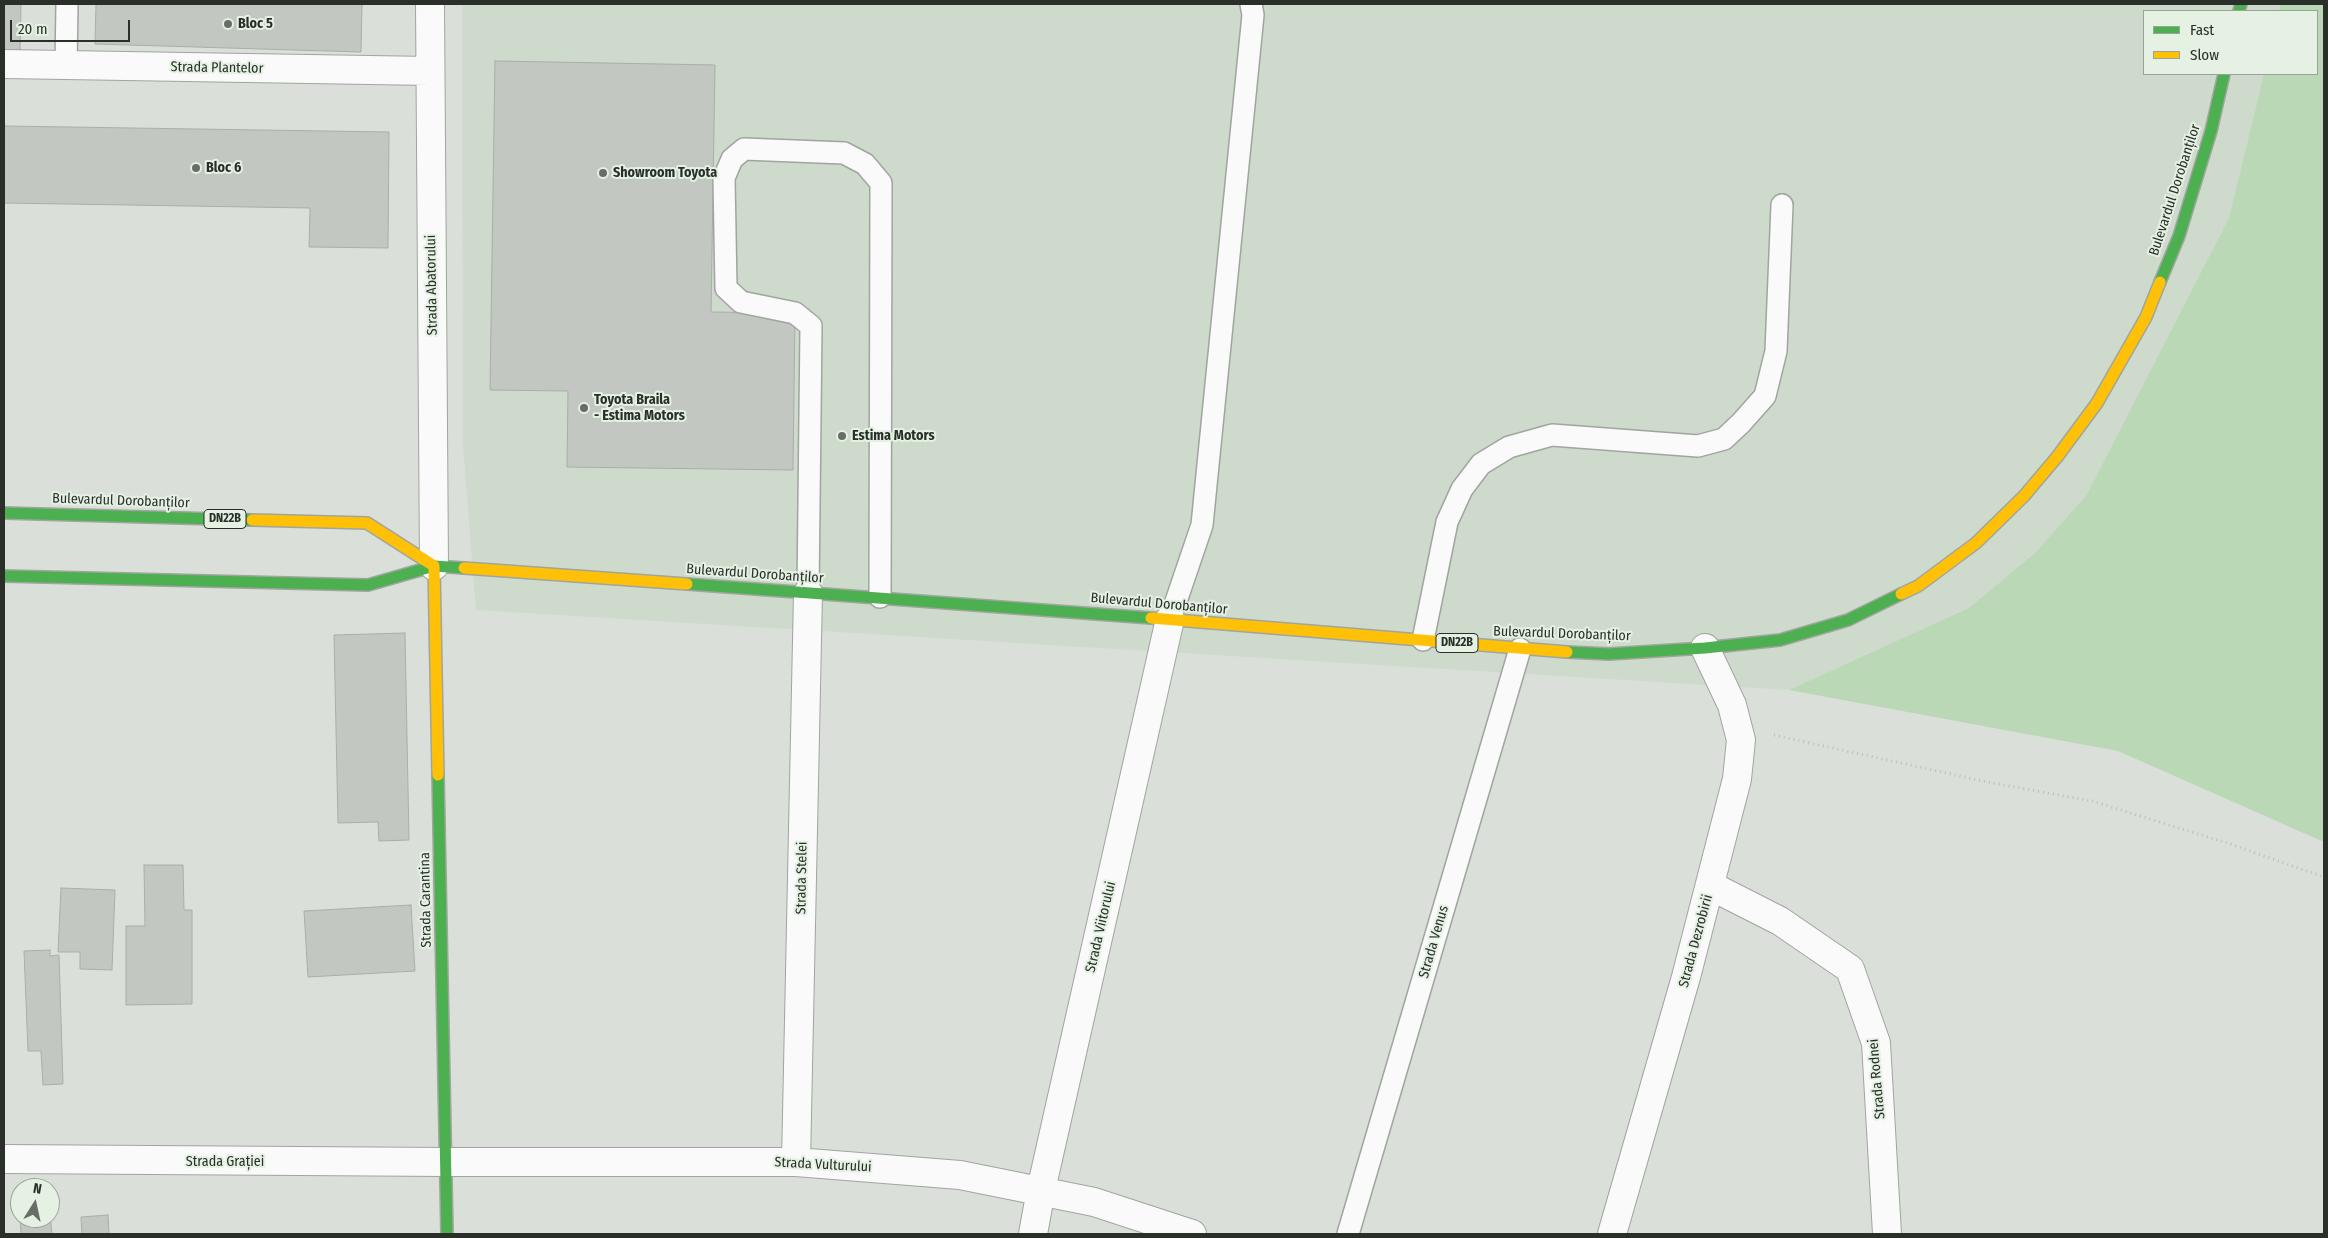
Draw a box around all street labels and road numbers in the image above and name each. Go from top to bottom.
street label: Strada Plantelor [171,59,263,77]
street label: Bulevardul Dorobanților [2146,122,2204,258]
street label: Strada Abatorului [423,235,441,335]
street label: Bulevardul Dorobanților [52,490,190,512]
road number: DN22B [204,509,246,528]
street label: Bulevardul Dorobanților [686,561,824,587]
street label: Bulevardul Dorobanților [1090,590,1228,618]
street label: Bulevardul Dorobanților [1493,623,1631,645]
road number: DN22B [1436,634,1478,652]
street label: Strada Stelei [793,841,811,915]
street label: Strada Carantina [417,852,435,948]
street label: Strada Viitorului [1082,880,1120,974]
street label: Strada Dezrobirii [1675,893,1717,989]
street label: Strada Venus [1416,904,1452,980]
street label: Strada Rodnei [1865,1038,1889,1120]
street label: Strada Grației [186,1154,264,1170]
street label: Strada Vulturului [774,1154,872,1176]

